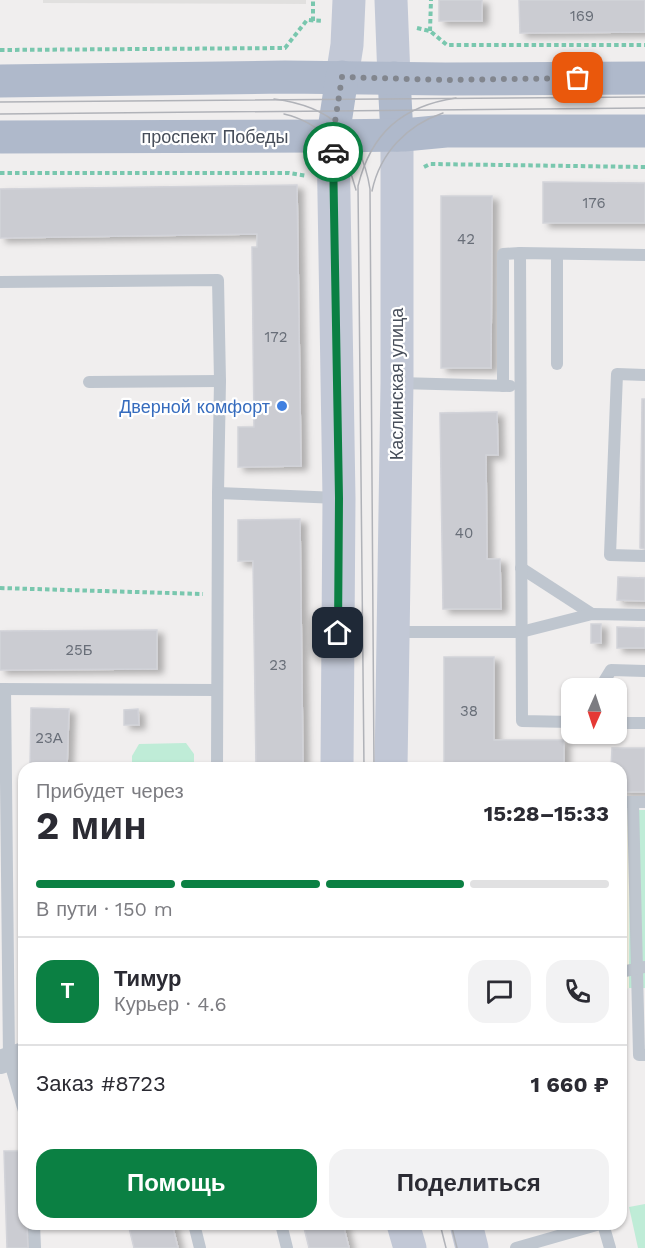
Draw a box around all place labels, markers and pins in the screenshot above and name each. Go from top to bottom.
pin [552,52,603,103]
place label: Дверной комфорт [119,396,270,417]
marker: Дверной комфорт [275,399,289,413]
pin [312,607,363,658]

